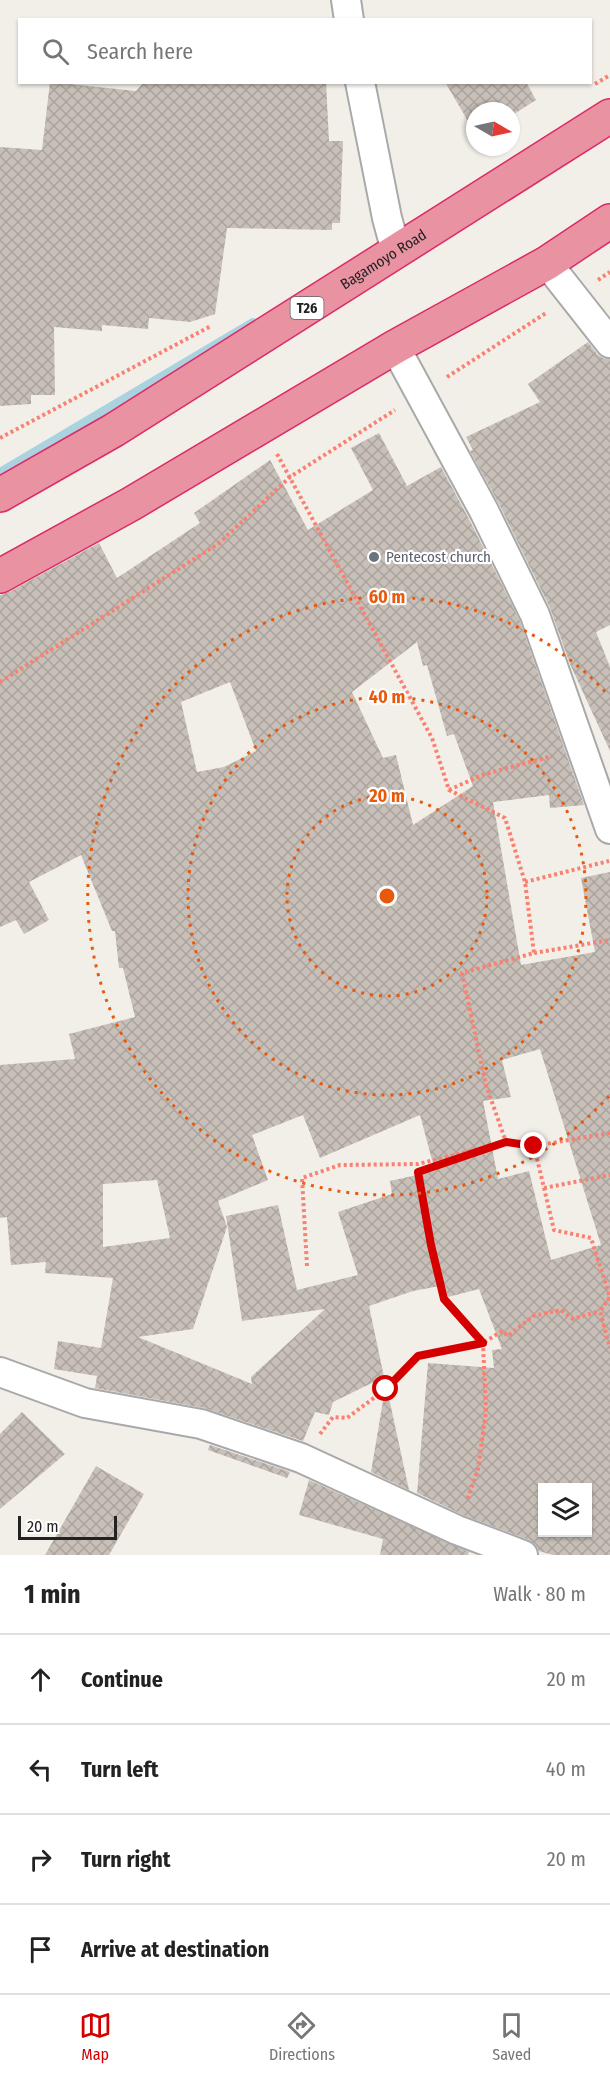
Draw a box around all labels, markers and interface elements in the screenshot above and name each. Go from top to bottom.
search box [18,18,592,84]
icon: search [39,35,72,68]
text: Search here [87,38,193,65]
north arrow [466,102,520,156]
street label: Bagamoyo Road [337,226,430,293]
road number: T26 [290,297,324,319]
place label: Pentecost church [386,548,491,566]
marker: Pentecost church [367,550,381,564]
text: 60 m [369,586,405,608]
text: 40 m [369,686,405,708]
text: 20 m [368,785,405,807]
centre of rings [377,886,397,906]
route end [520,1132,546,1158]
route start [372,1375,398,1401]
map controls [538,1483,592,1537]
button: layers [538,1483,592,1537]
scale bar [18,1513,117,1540]
text: 20 m [27,1517,58,1536]
text: 1 min [24,1579,81,1610]
text: Walk · 80 m [493,1582,586,1606]
icon: ahead [24,1663,57,1696]
text: Continue [81,1666,163,1693]
text: 20 m [547,1667,586,1691]
icon: left [24,1753,57,1786]
text: Turn left [81,1756,159,1783]
text: 40 m [546,1757,586,1781]
icon: right [24,1843,57,1876]
text: Turn right [81,1846,170,1873]
text: 20 m [547,1847,586,1871]
icon: arrive [24,1933,57,1966]
text: Arrive at destination [81,1936,269,1963]
tab: Map [79,2009,112,2064]
tab: Directions [269,2009,335,2064]
tab: Saved [492,2009,531,2064]

